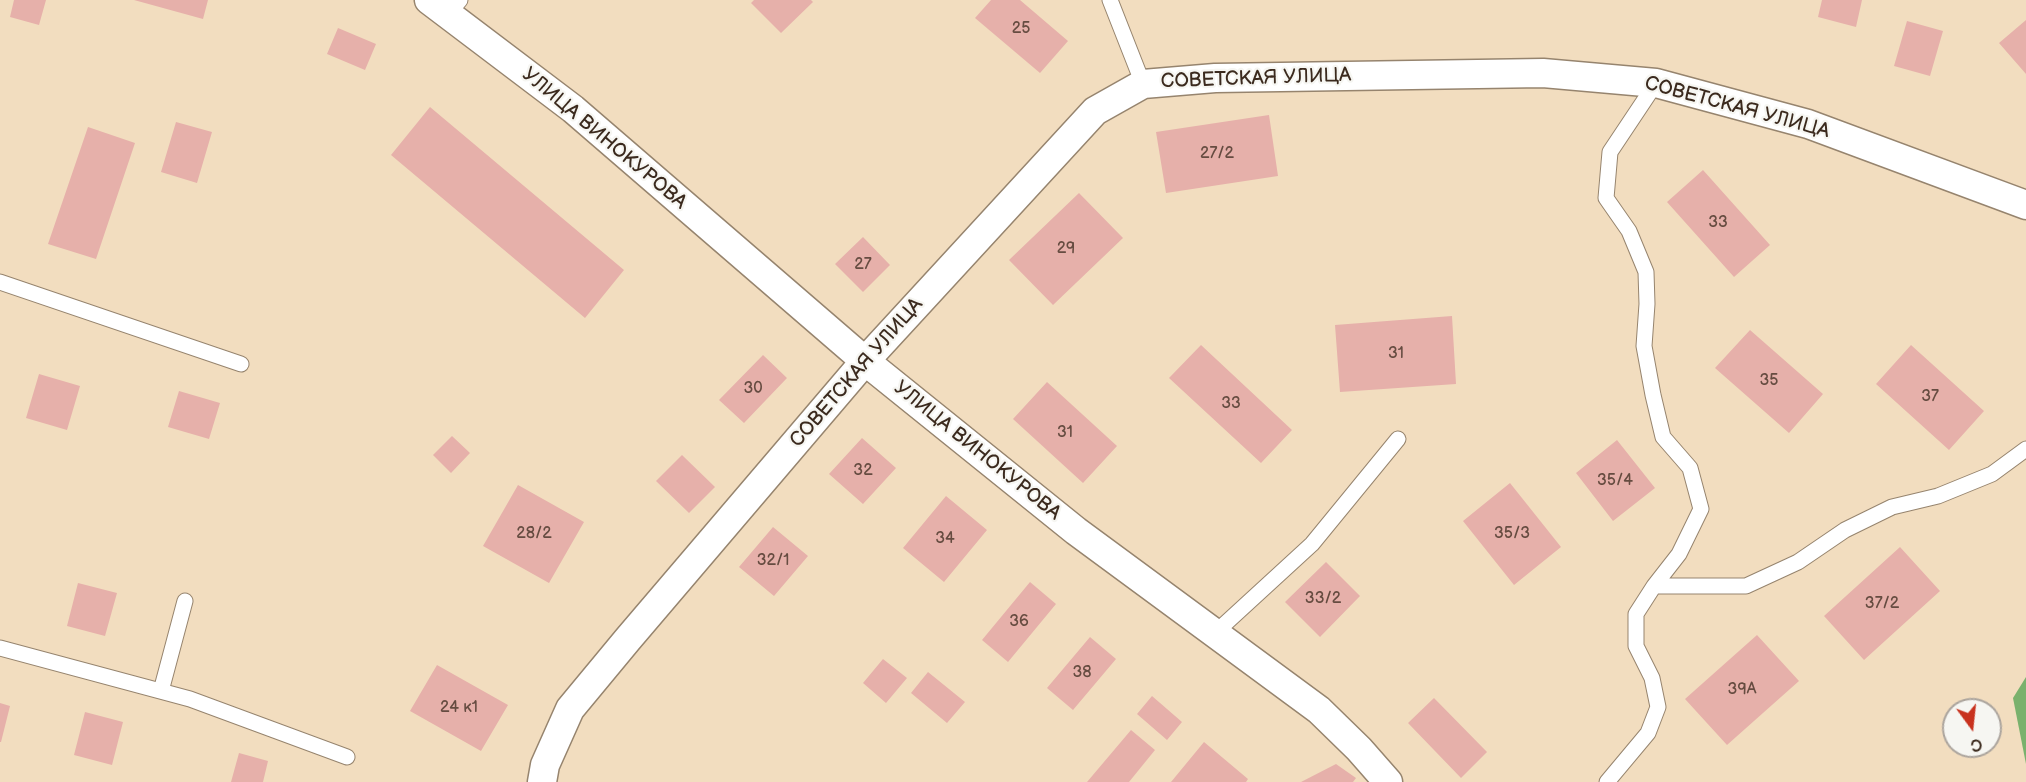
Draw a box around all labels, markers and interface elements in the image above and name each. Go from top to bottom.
house number: 25 [1012,19,1030,39]
street label: УЛИЦА ВИНОКУРОВА [517,63,691,215]
street label: СОВЕТСКАЯ УЛИЦА [1161,64,1351,94]
street label: СОВЕТСКАЯ УЛИЦА [1642,72,1832,144]
house number: 27/2 [1200,144,1234,164]
house number: 33 [1708,213,1728,233]
house number: 29 [1057,239,1075,259]
house number: 27 [854,255,872,275]
street label: СОВЕТСКАЯ УЛИЦА [786,293,928,453]
house number: 31 [1388,344,1404,364]
house number: 35 [1759,371,1779,391]
street label: УЛИЦА ВИНОКУРОВА [889,376,1065,526]
house number: 30 [743,379,763,399]
house number: 37 [1921,387,1939,407]
house number: 33 [1221,394,1241,414]
house number: 31 [1057,423,1073,443]
house number: 32 [853,461,873,481]
house number: 35/4 [1597,471,1633,491]
house number: 28/2 [516,524,552,544]
house number: 35/3 [1494,524,1530,544]
house number: 34 [935,529,955,549]
house number: 32/1 [757,551,789,571]
house number: 33/2 [1305,589,1341,609]
house number: 37/2 [1865,594,1899,614]
house number: 36 [1009,612,1029,632]
house number: 38 [1072,663,1092,683]
house number: 39А [1728,680,1756,700]
house number: 24 к1 [440,698,478,718]
north arrow [1942,698,2002,758]
text: С [1968,733,1984,755]

